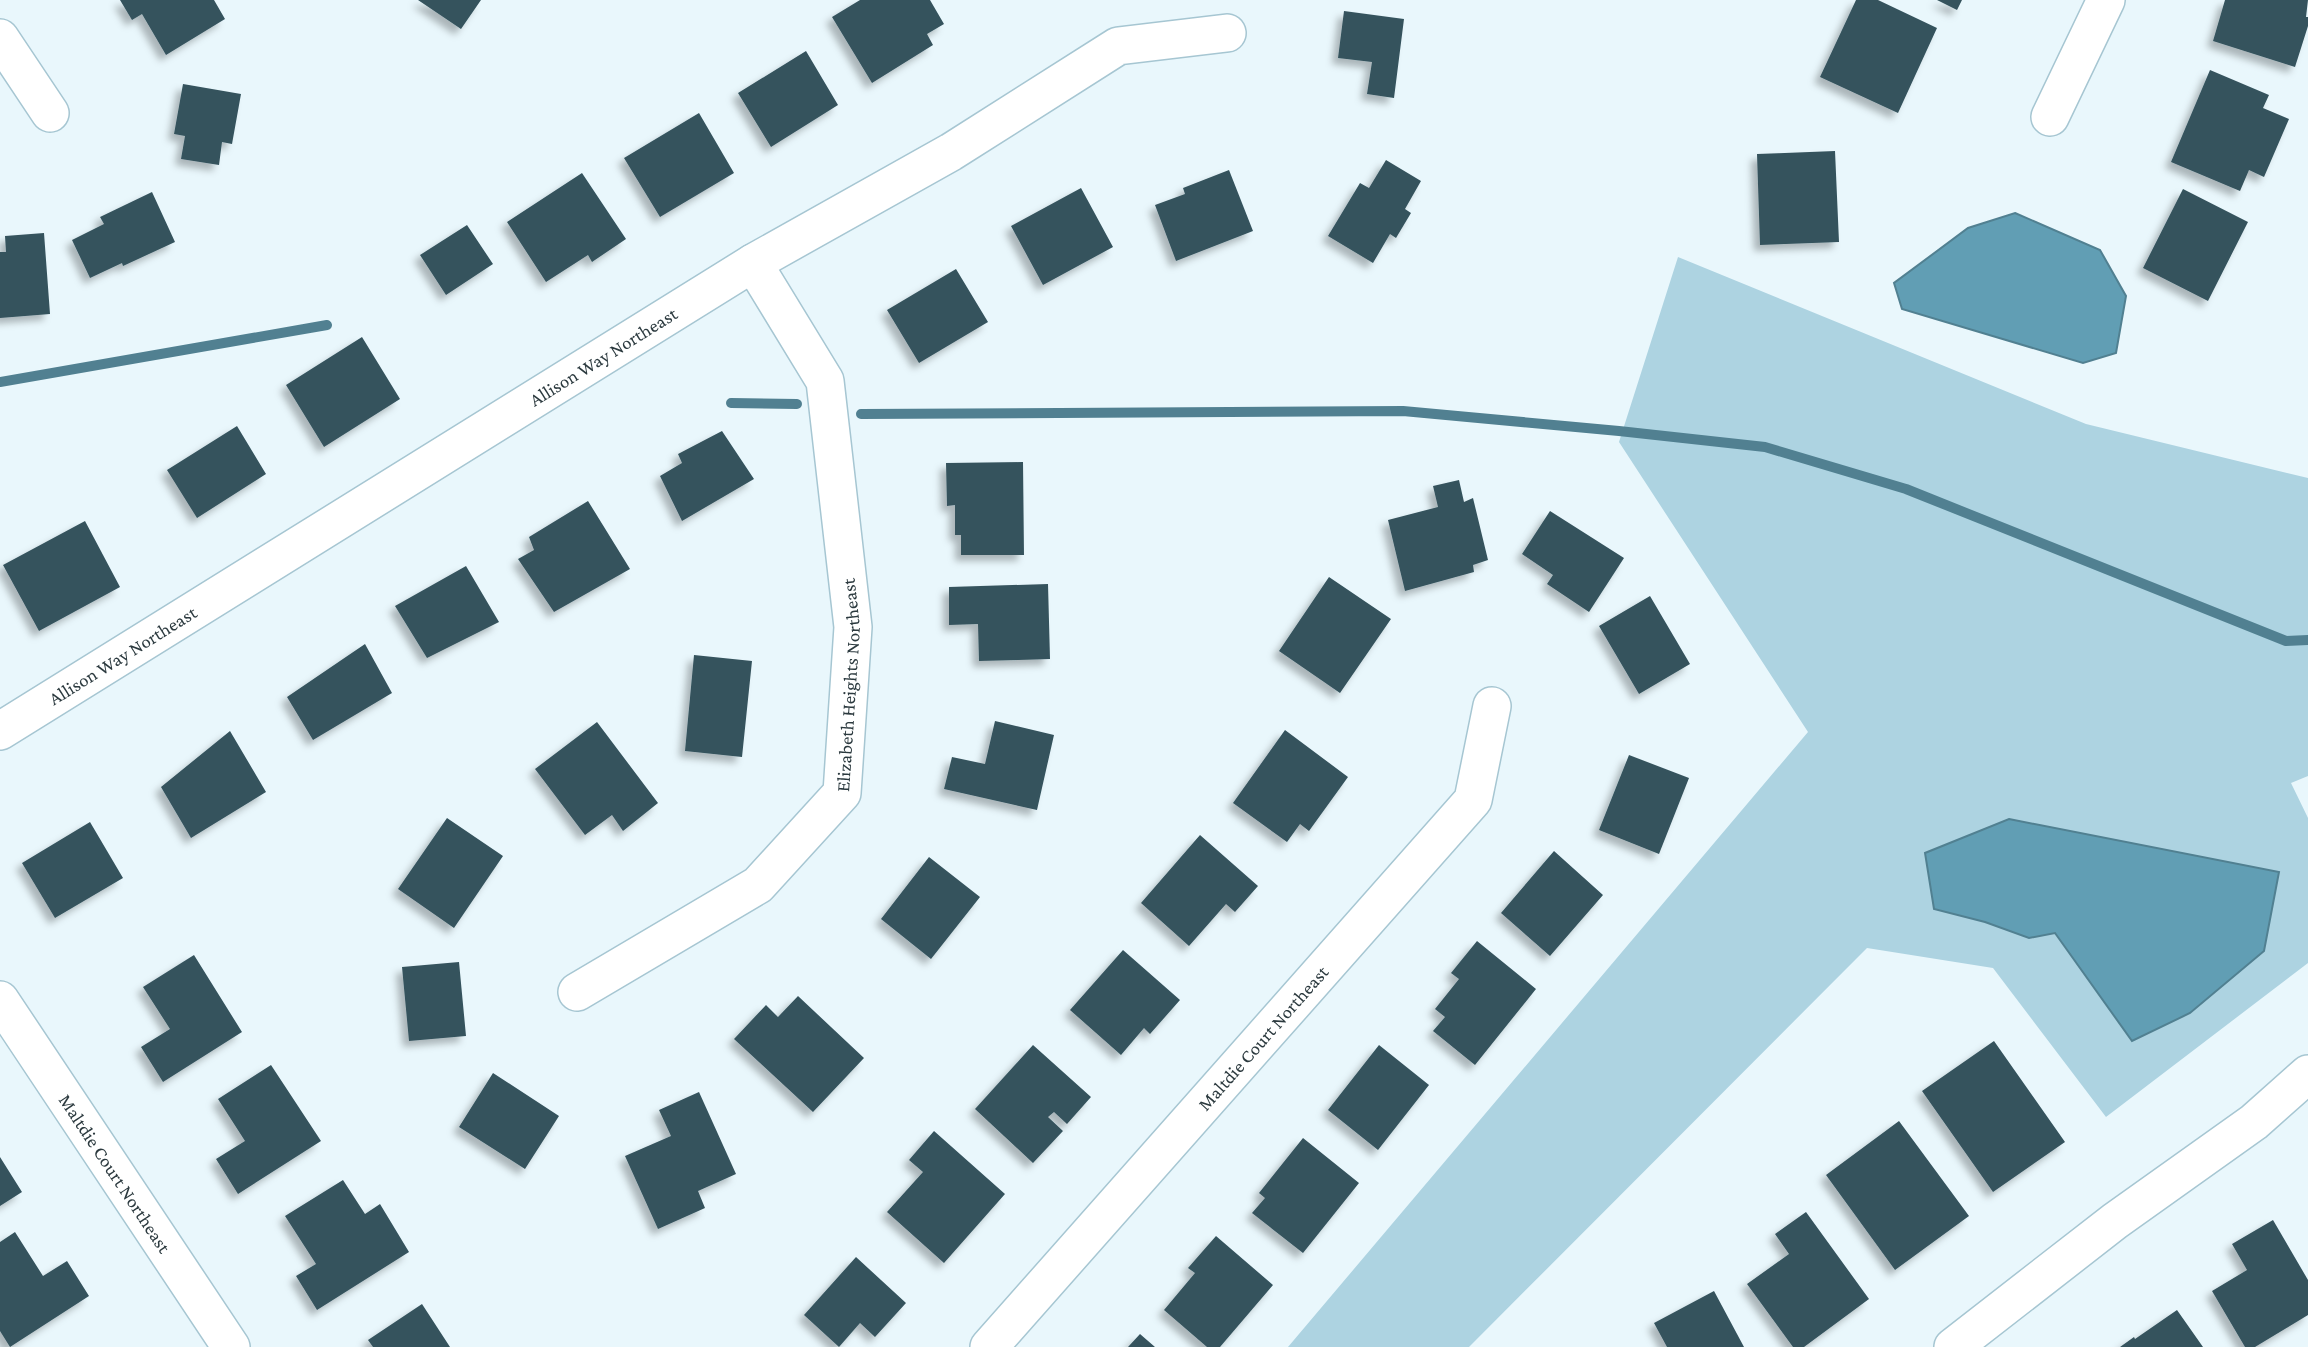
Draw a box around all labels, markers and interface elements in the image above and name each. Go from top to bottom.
street label: Allison Way Northeast [525,302,682,410]
street label: Elizabeth Heights Northeast [832,577,864,792]
street label: Allison Way Northeast [45,601,201,709]
street label: Maltdie Court Northeast [1194,961,1333,1115]
street label: Maltdie Court Northeast [55,1090,176,1257]

